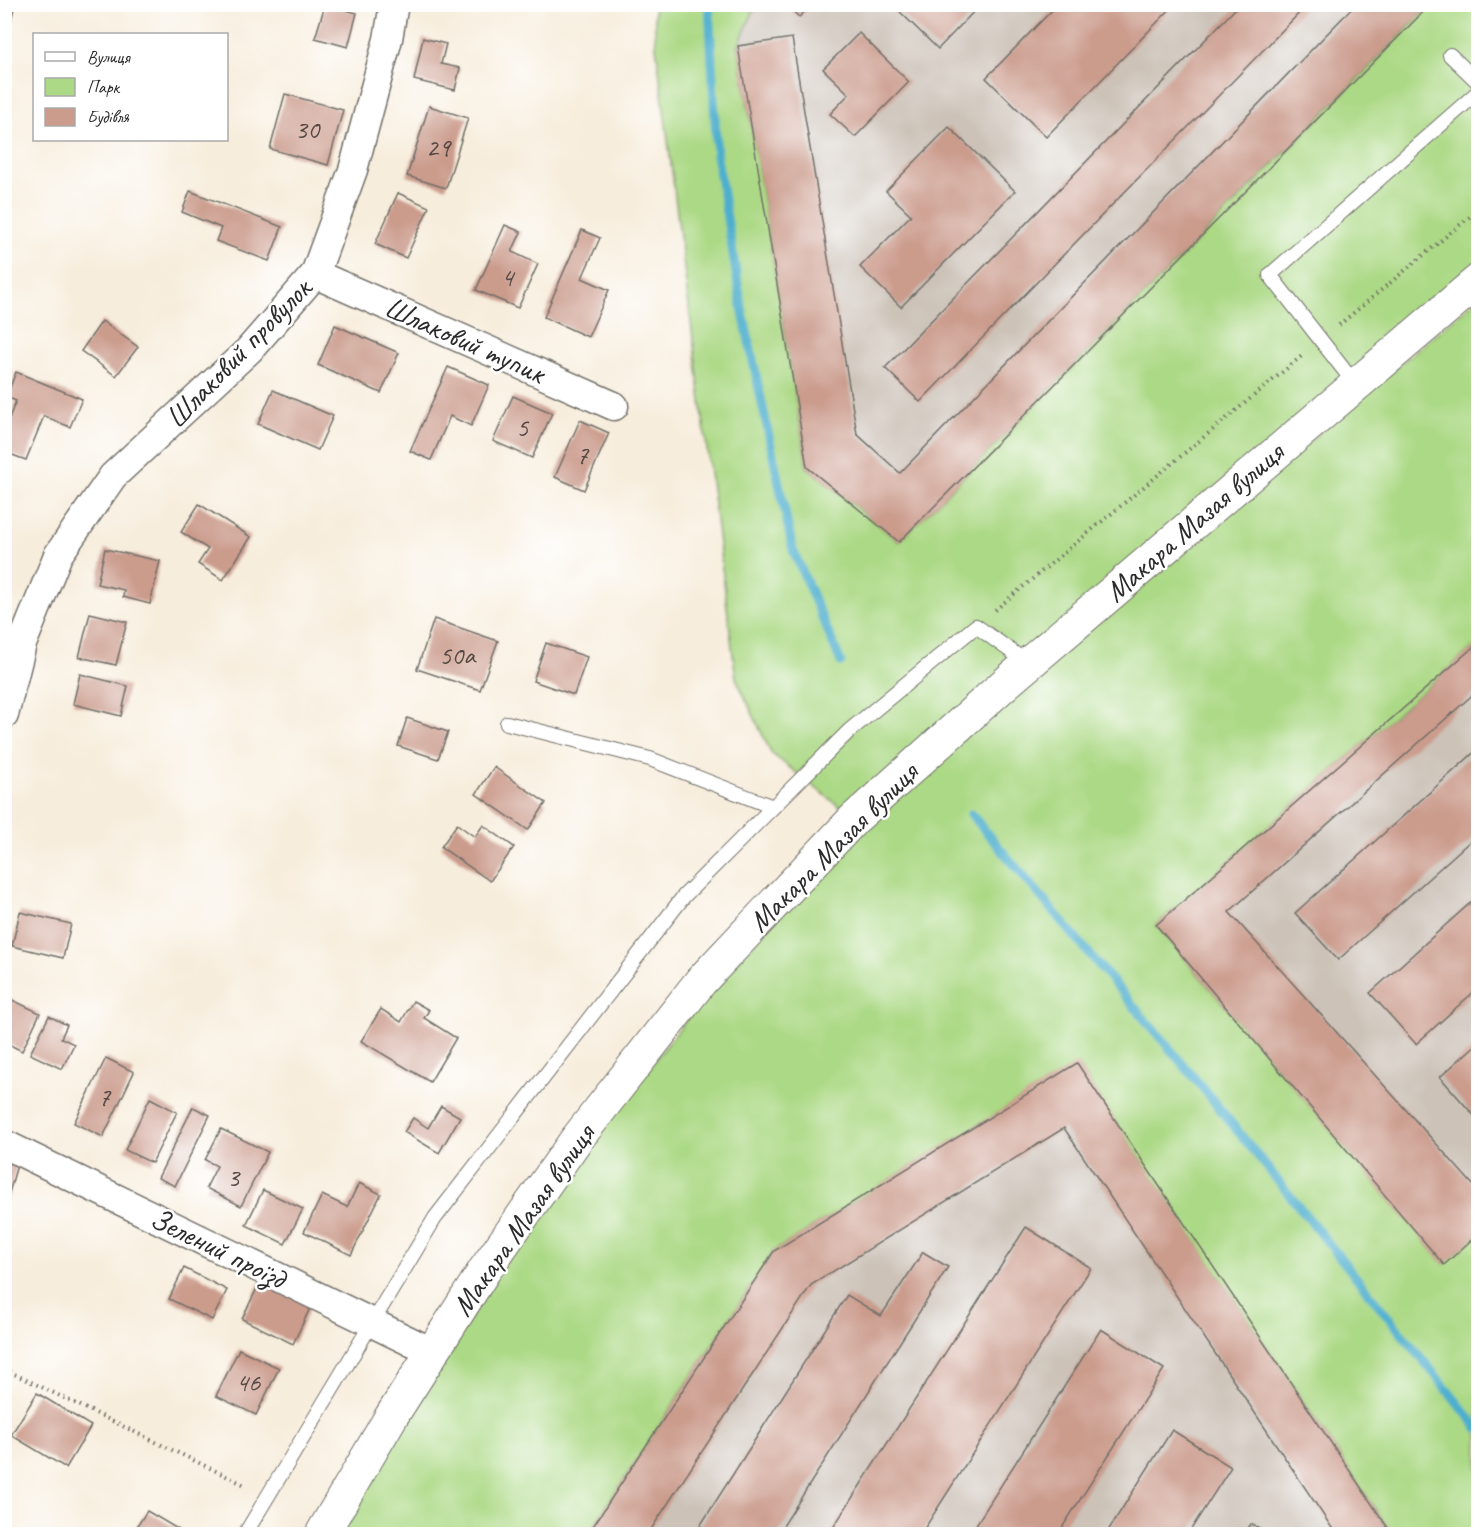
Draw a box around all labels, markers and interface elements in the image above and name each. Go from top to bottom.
legend [33,33,228,141]
text: Вулиця [87,46,131,68]
text: Парк [87,76,121,98]
text: Будівля [87,106,130,128]
house number: 30 [295,112,321,146]
house number: 29 [426,130,452,164]
house number: 4 [501,260,516,294]
street label: Шлаковий провулок [157,269,320,436]
street label: Шлаковий тупик [379,288,553,393]
house number: 5 [516,410,530,444]
street label: Макара Мазая вулиця [1097,432,1293,610]
house number: 7 [576,438,590,472]
house number: 50а [439,638,477,672]
street label: Макара Мазая вулиця [740,752,928,940]
house number: 7 [98,1080,112,1114]
street label: Макара Мазая вулиця [443,1115,605,1323]
house number: 3 [227,1160,241,1194]
street label: Зелений проїзд [144,1199,294,1298]
house number: 46 [236,1365,261,1399]

